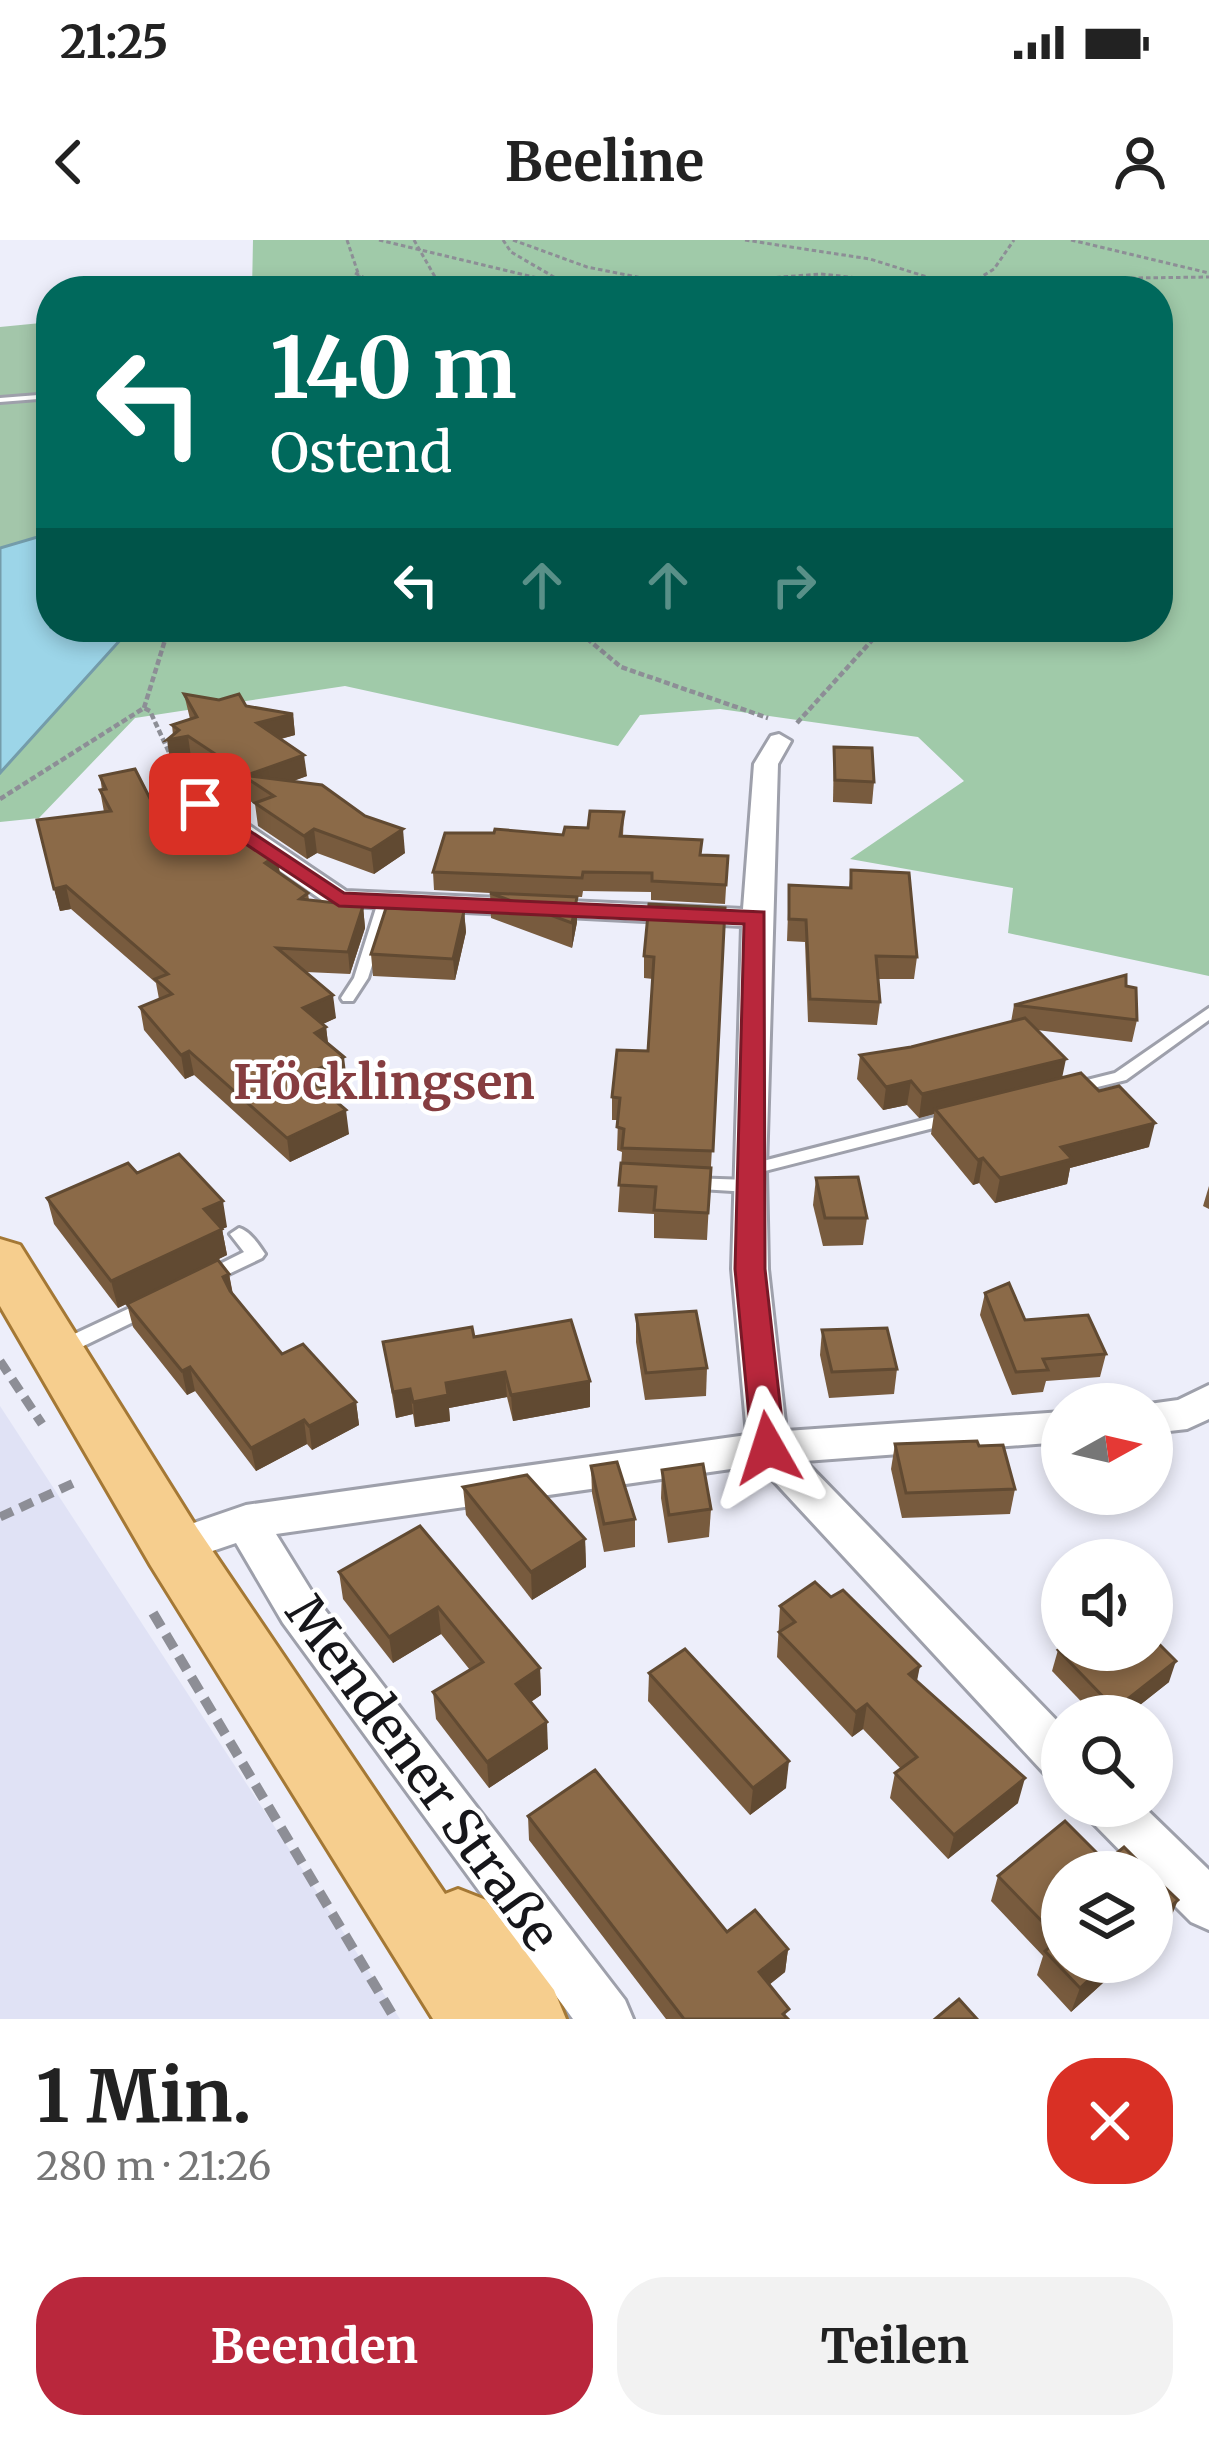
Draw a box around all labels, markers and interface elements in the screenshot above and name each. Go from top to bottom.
text: 21:25 [60,14,168,70]
text: Beeline [505,128,704,196]
icon: back [36,129,102,195]
icon: person [1107,129,1173,195]
text: 140 m [270,315,517,421]
icon: left [72,324,228,480]
text: Ostend [270,419,452,487]
icon: left [383,552,449,618]
icon: ahead [509,552,575,618]
icon: ahead [635,552,701,618]
icon: right [761,552,827,618]
pin [149,753,251,855]
icon: arrive [167,771,233,837]
district label: Höcklingsen [233,1052,535,1112]
north arrow [1041,1383,1173,1515]
map controls [1041,1383,1173,1983]
position arrow [705,1385,831,1511]
button: sound [1041,1539,1173,1671]
street label: Mendener Straße [273,1583,573,1963]
button: search [1041,1695,1173,1827]
button: layers [1041,1851,1173,1983]
text: 1 Min. [36,2051,252,2142]
button: close [1047,2058,1173,2184]
text: 280 m · 21:26 [36,2142,271,2191]
button: Beenden [36,2277,593,2415]
button: Teilen [617,2277,1173,2415]

